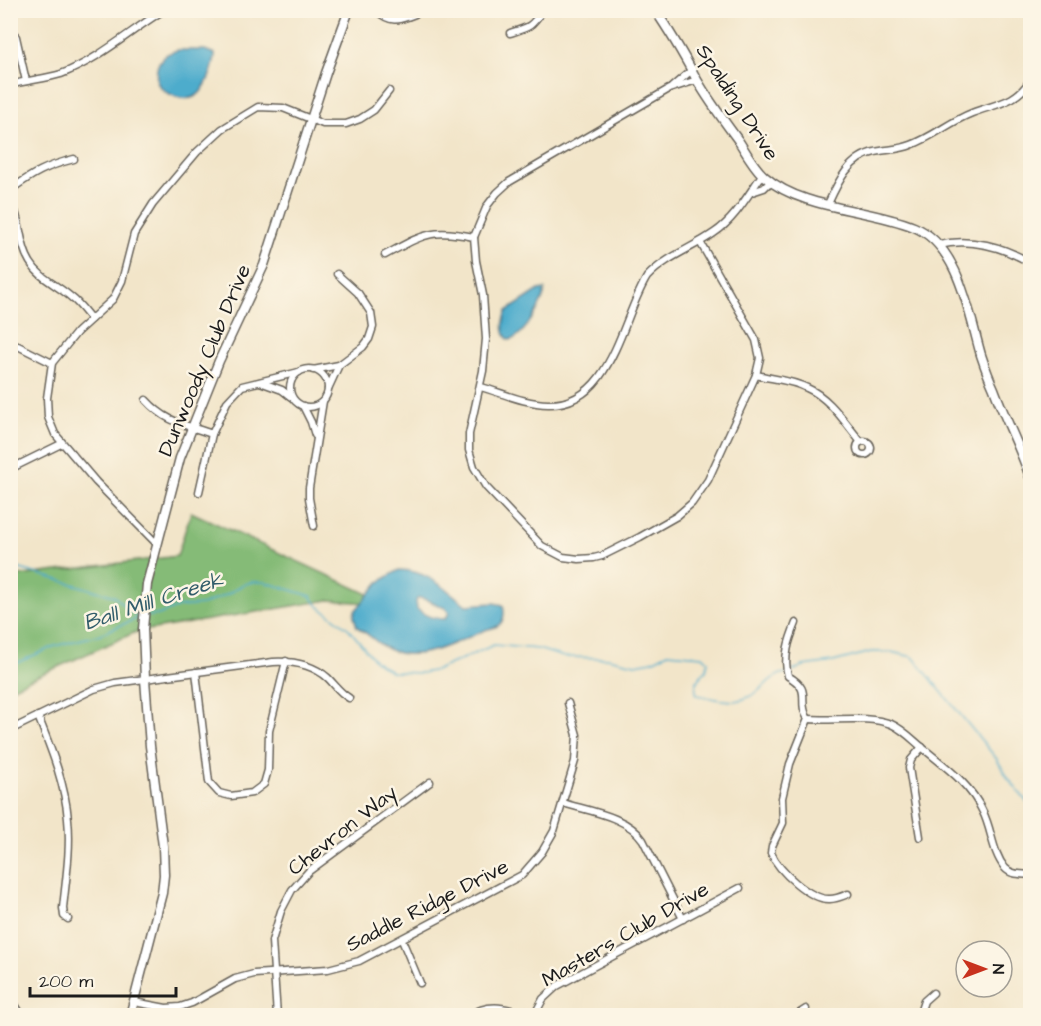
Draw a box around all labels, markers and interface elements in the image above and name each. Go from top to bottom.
street label: Spalding Drive [687,38,786,167]
street label: Dunwoody Club Drive [151,260,260,461]
water label: Ball Mill Creek [80,564,228,639]
street label: Chevron Way [281,778,405,884]
street label: Saddle Ridge Drive [341,852,514,961]
street label: Masters Club Drive [536,875,714,994]
north arrow [954,939,1014,999]
scale bar [30,960,176,998]
text: N [987,964,1009,974]
text: 200 m [39,969,93,994]

